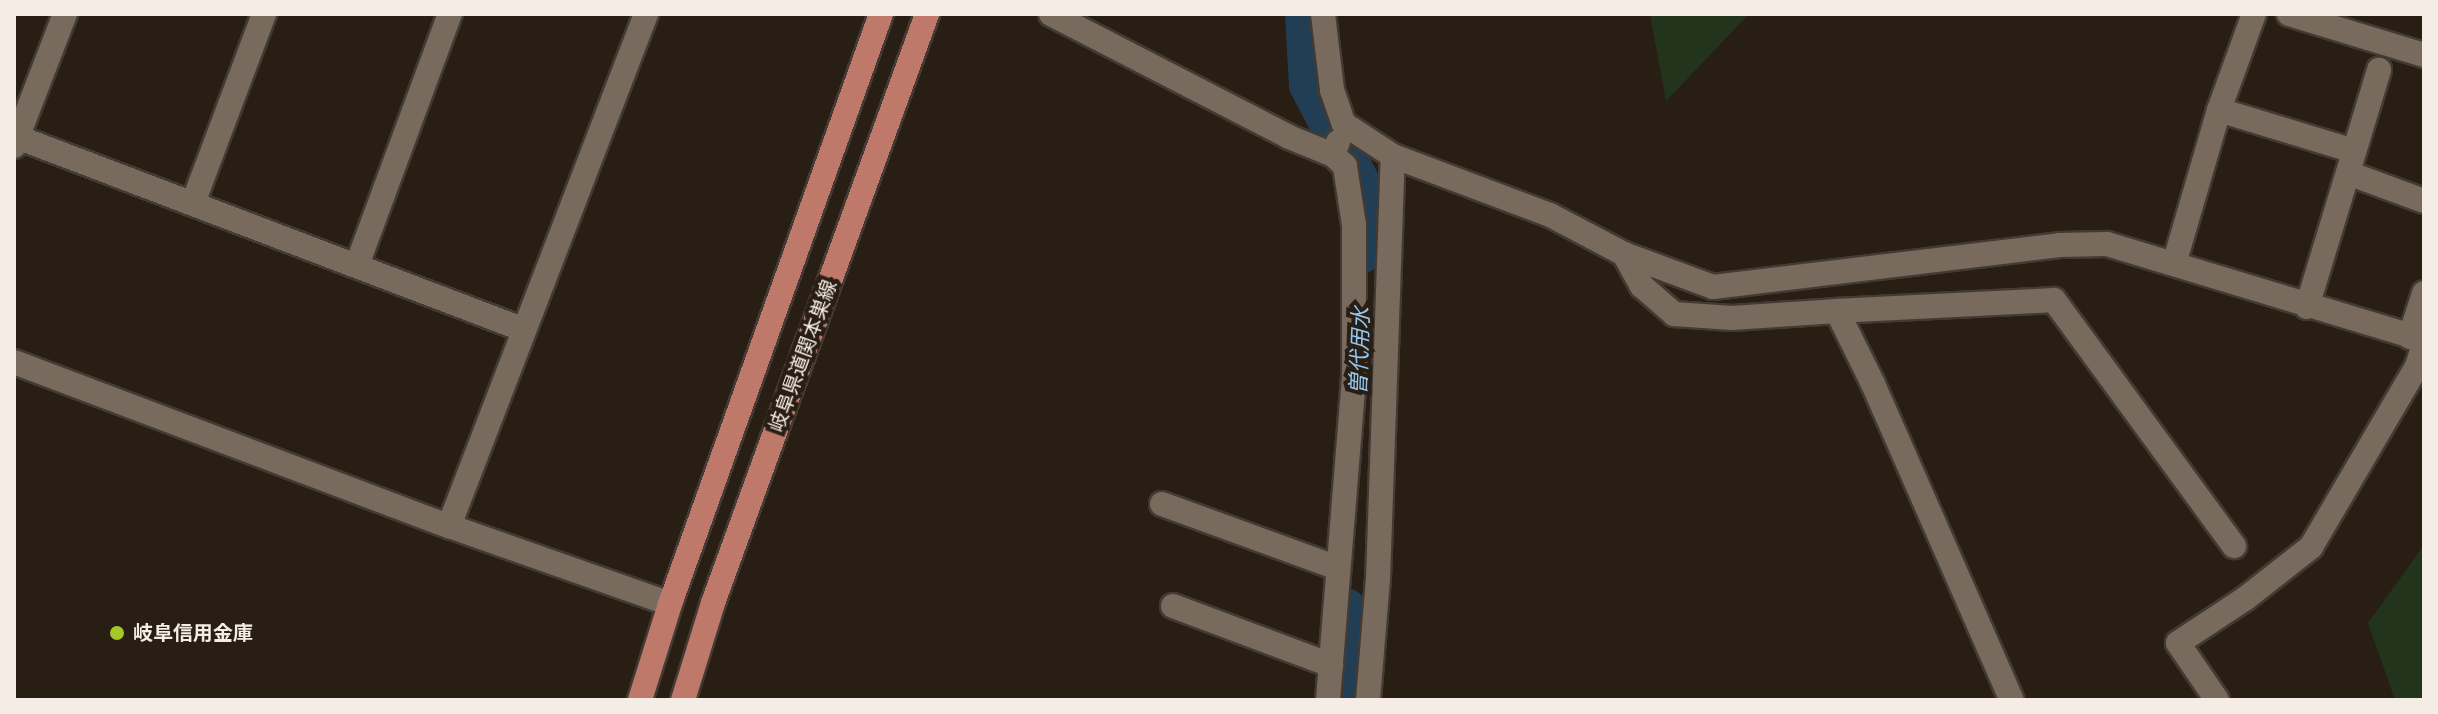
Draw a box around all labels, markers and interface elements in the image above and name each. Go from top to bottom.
street label: 岐阜県道関本巣線 [764,277,842,435]
water label: 曽代用水 [1345,307,1375,395]
place label: 岐阜信用金庫 [133,621,253,645]
marker: 岐阜信用金庫 [108,624,126,642]

